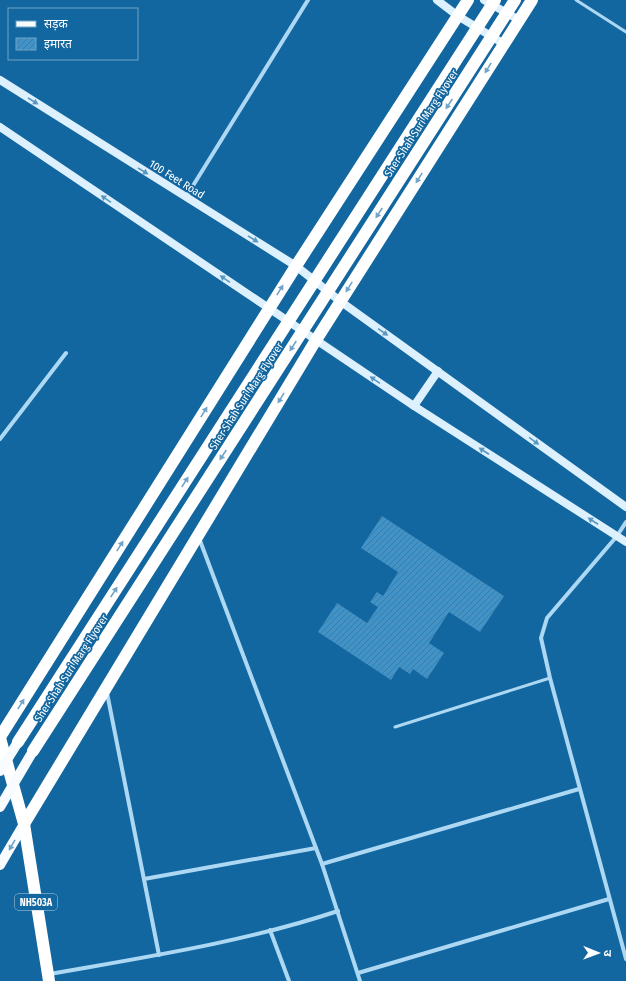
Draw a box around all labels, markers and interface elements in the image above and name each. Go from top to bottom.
legend [8,8,138,60]
text: सड़क [44,17,69,31]
text: इमारत [44,37,73,51]
one-way arrow [485,62,492,74]
street label: Sher Shah Suri Marg Flyover [382,67,461,179]
one-way arrow [27,97,39,104]
one-way arrow [445,98,453,109]
street label: 100 Feet Road [147,157,207,202]
one-way arrow [137,167,148,174]
one-way arrow [415,172,422,184]
one-way arrow [101,195,111,203]
one-way arrow [375,207,382,219]
one-way arrow [247,236,259,243]
one-way arrow [220,275,231,283]
one-way arrow [345,282,353,292]
one-way arrow [277,284,284,296]
one-way arrow [378,328,389,336]
street label: Sher Shah Suri Marg Flyover [207,340,286,452]
one-way arrow [290,340,297,352]
one-way arrow [370,376,380,384]
one-way arrow [277,392,284,404]
one-way arrow [200,406,207,418]
one-way arrow [529,436,540,445]
one-way arrow [479,447,489,455]
one-way arrow [219,450,227,460]
one-way arrow [181,476,188,488]
one-way arrow [588,517,598,525]
one-way arrow [116,540,123,552]
one-way arrow [111,586,118,598]
street label: Sher Shah Suri Marg Flyover [32,612,111,724]
one-way arrow [17,698,24,710]
one-way arrow [9,839,16,851]
road number: NH503A [15,894,57,910]
north arrow [578,933,618,973]
text: उ [601,950,614,957]

